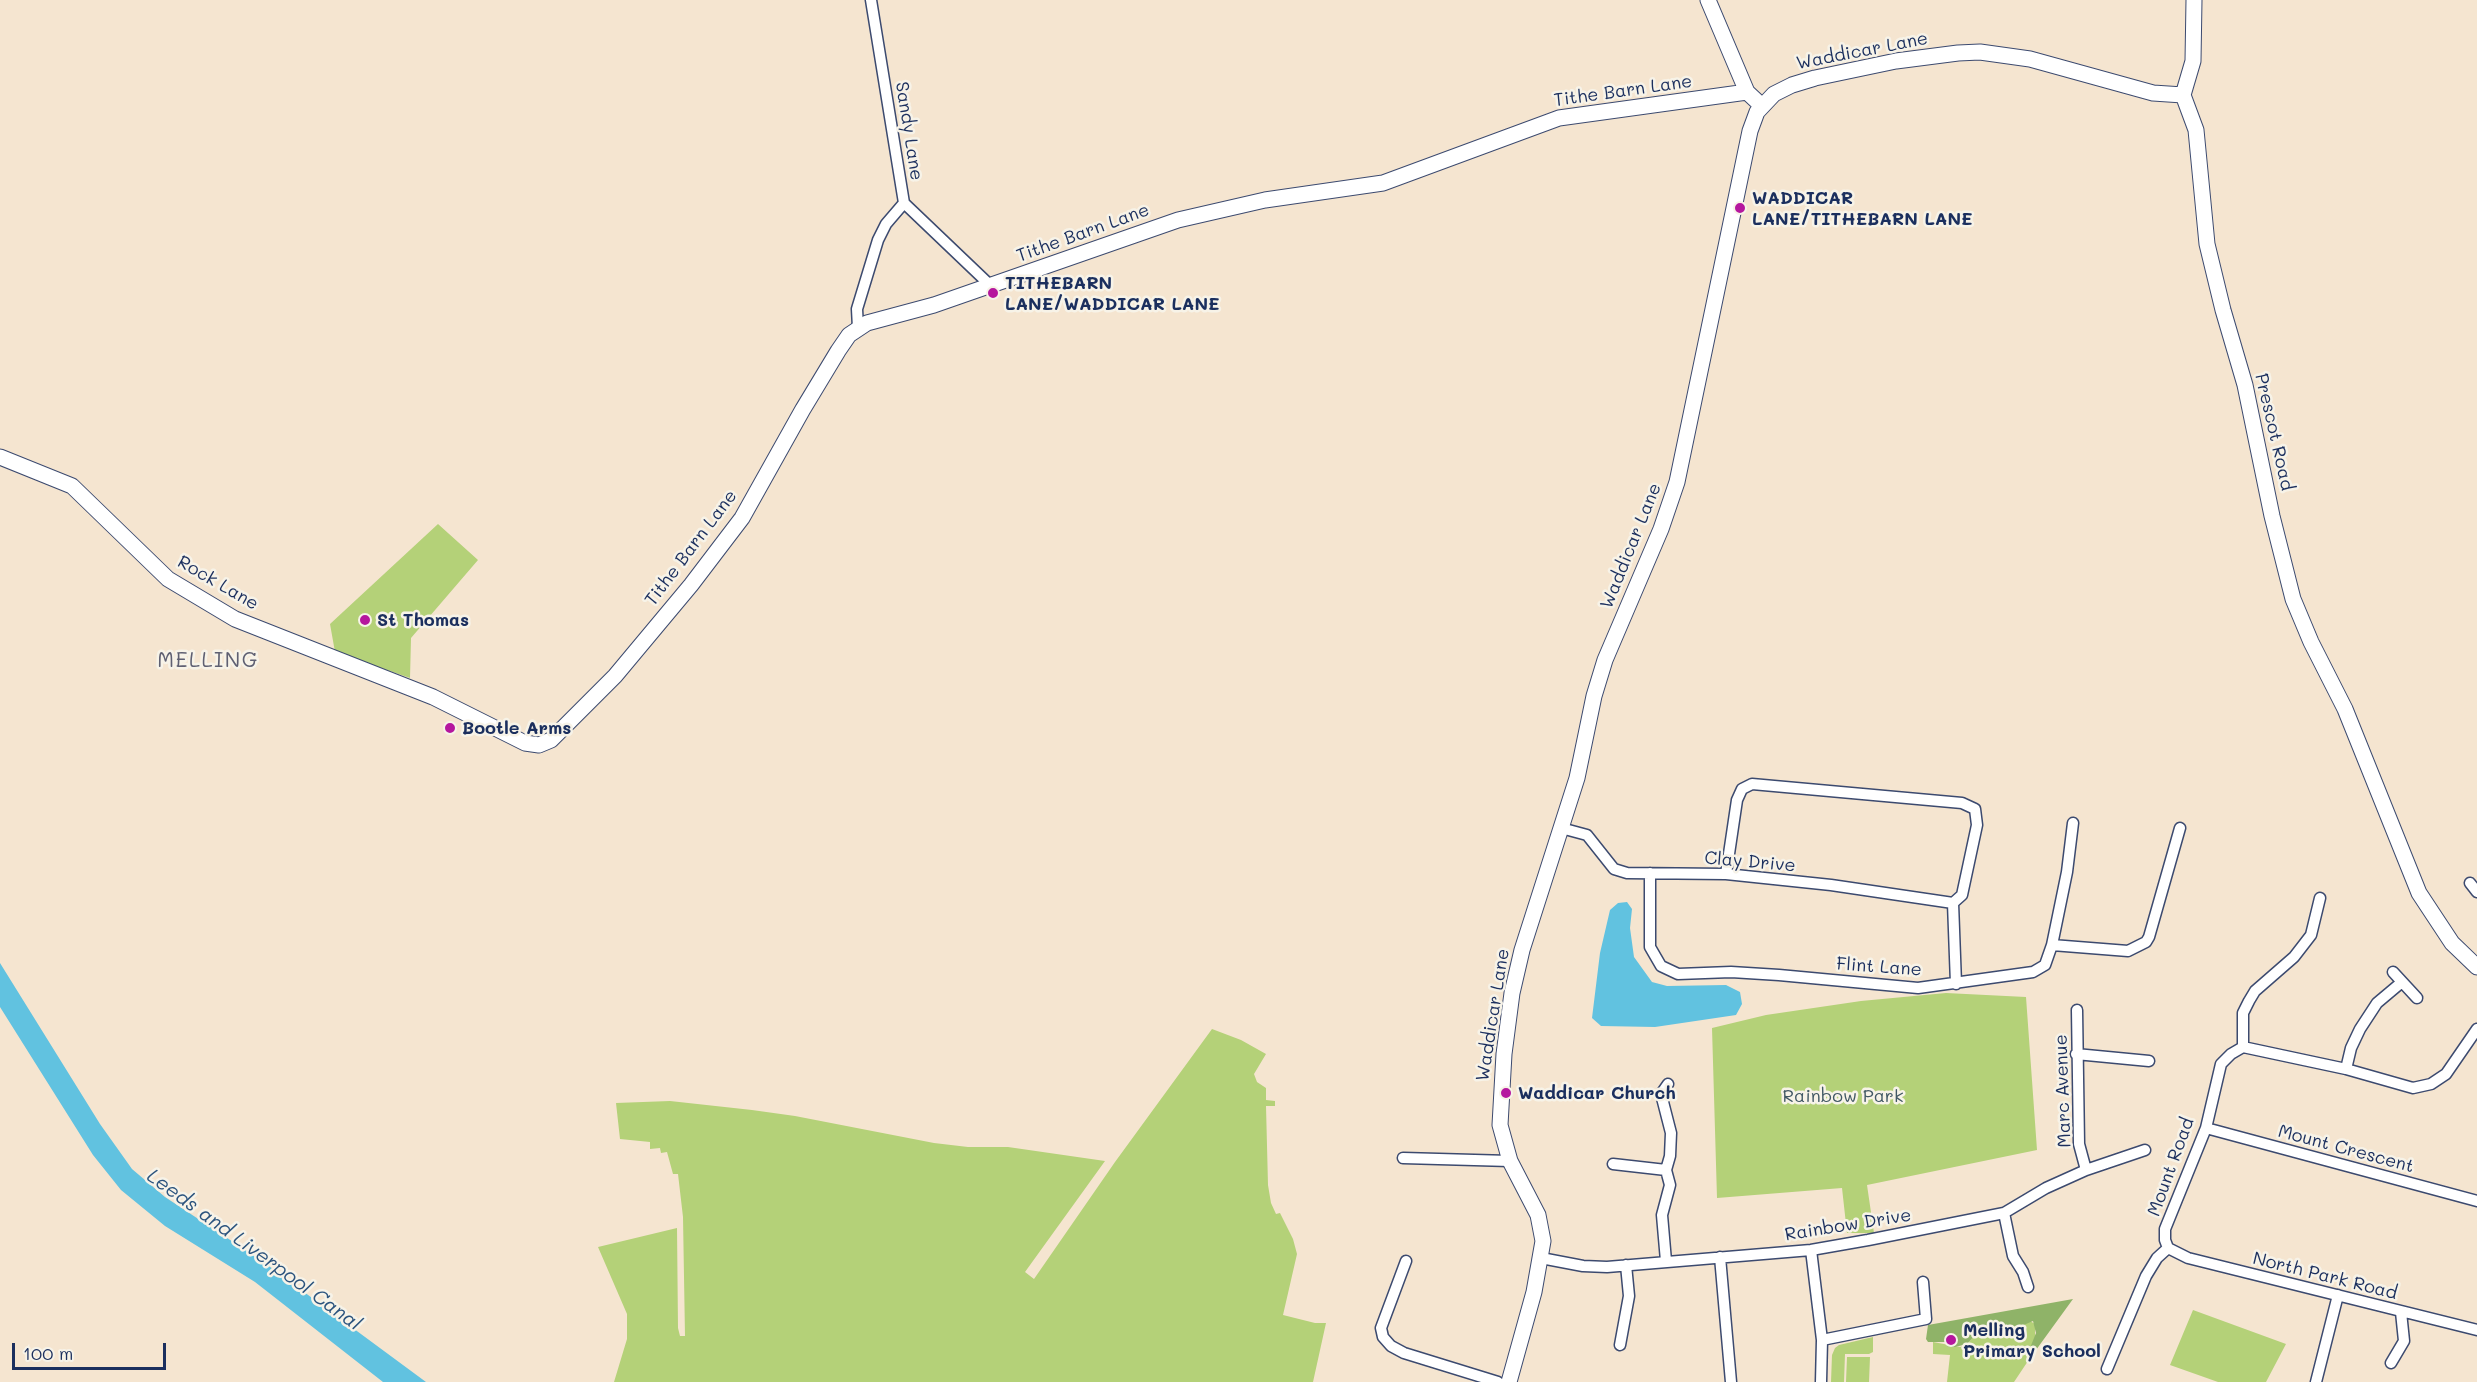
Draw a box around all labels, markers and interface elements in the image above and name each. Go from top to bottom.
street label: Waddicar Lane [1794,28,1930,74]
street label: Tithe Barn Lane [1552,71,1694,111]
street label: Sandy Lane [891,80,927,182]
place label: WADDICAR LANE/TITHEBARN LANE [1752,187,1973,230]
street label: Tithe Barn Lane [1014,199,1152,267]
marker: WADDICAR LANE/TITHEBARN LANE [1733,201,1747,215]
place label: TITHEBARN LANE/WADDICAR LANE [1005,272,1220,314]
marker: TITHEBARN LANE/WADDICAR LANE [986,286,1000,300]
street label: Prescot Road [2250,371,2298,493]
street label: Waddicar Lane [1596,480,1666,612]
street label: Tithe Barn Lane [640,486,742,610]
street label: Rock Lane [174,551,262,615]
place label: St Thomas [377,609,469,631]
marker: St Thomas [358,613,372,627]
district label: MELLING [157,648,259,674]
place label: Bootle Arms [462,717,571,739]
marker: Bootle Arms [443,721,457,735]
street label: Clay Drive [1704,847,1796,877]
street label: Waddicar Lane [1472,947,1514,1083]
street label: Flint Lane [1836,953,1922,981]
street label: Marc Avenue [2050,1034,2076,1148]
place label: Waddicar Church [1518,1082,1676,1104]
park label: Rainbow Park [1783,1085,1903,1107]
marker: Waddicar Church [1499,1086,1513,1100]
street label: Mount Road [2143,1115,2199,1219]
street label: Mount Crescent [2276,1120,2416,1178]
water label: Leeds and Liverpool Canal [142,1164,366,1336]
street label: Rainbow Drive [1783,1204,1913,1246]
street label: North Park Road [2250,1248,2400,1304]
place label: Melling Primary School [1963,1319,2101,1362]
scale bar [15,1331,170,1369]
marker: Melling Primary School [1944,1333,1958,1347]
text: 100 m [23,1341,73,1365]

